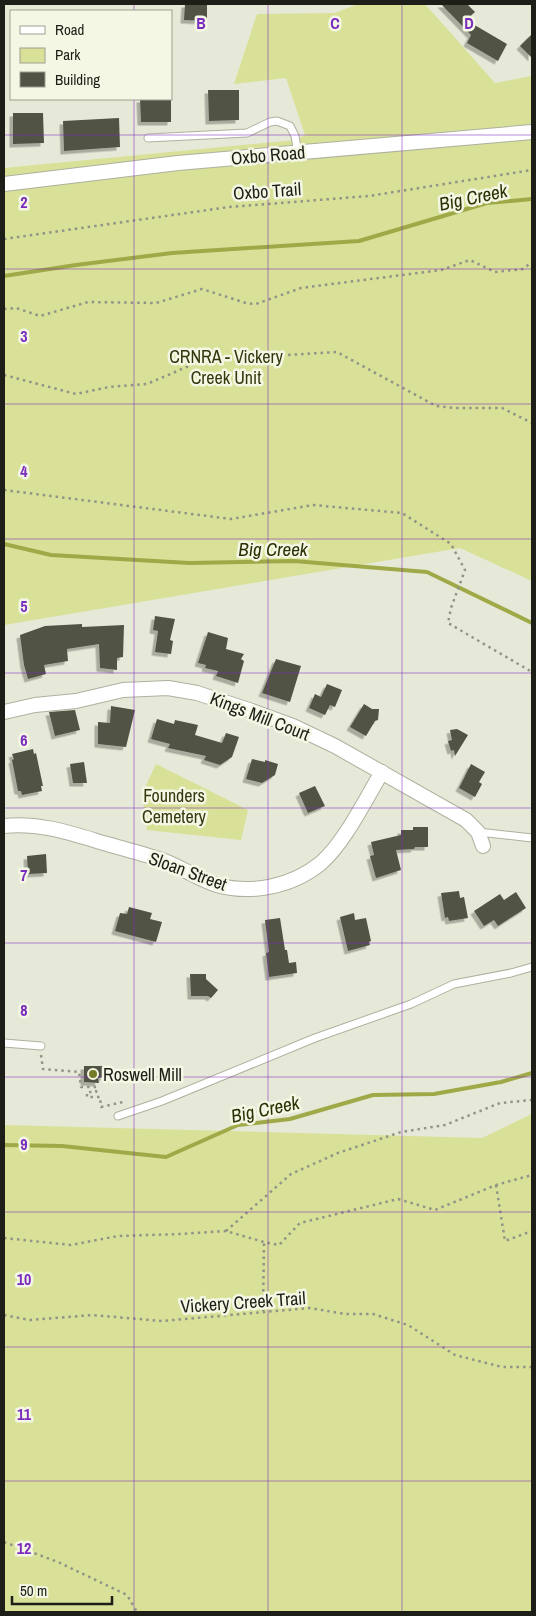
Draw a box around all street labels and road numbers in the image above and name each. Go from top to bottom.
street label: Oxbo Road [230,139,306,171]
street label: Oxbo Trail [232,176,302,206]
street label: Kings Mill Court [207,686,313,746]
street label: Sloan Street [146,845,230,897]
street label: Vickery Creek Trail [180,1285,306,1319]

